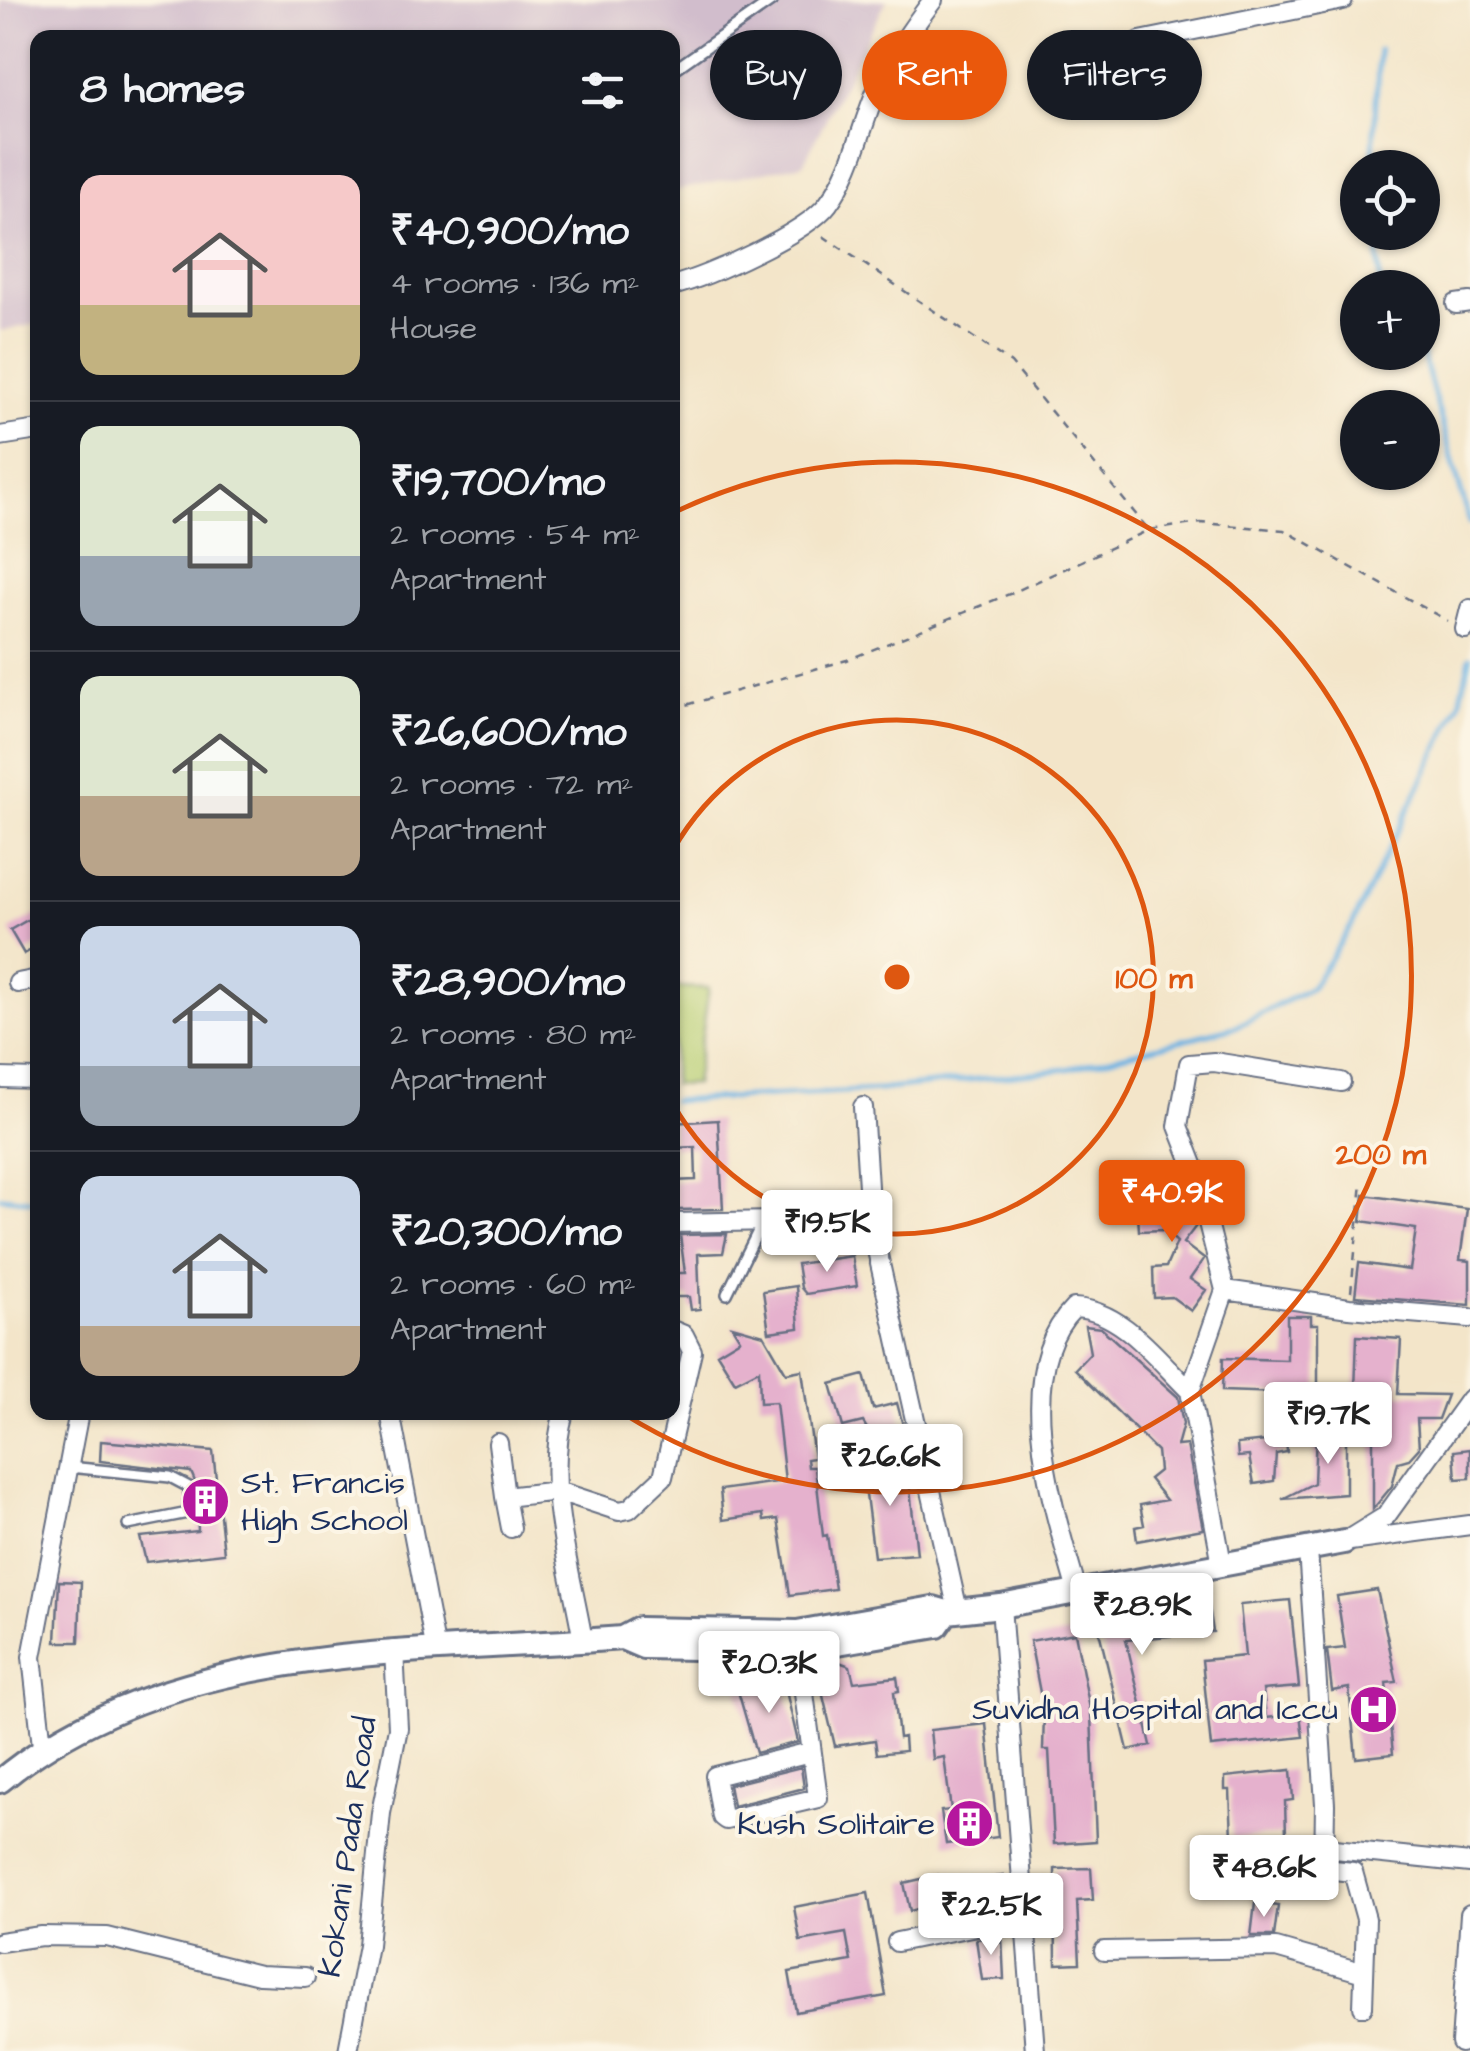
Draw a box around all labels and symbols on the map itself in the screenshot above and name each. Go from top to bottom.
text: 100 m [1115,958,1193,1000]
centre of rings [879,959,915,995]
text: 200 m [1335,1134,1427,1176]
pin: ₹40.9K [1091,1160,1253,1245]
pin: ₹19.5K [746,1190,908,1275]
pin: ₹19.7K [1247,1382,1409,1467]
pin: ₹26.6K [809,1424,971,1509]
place label: St. Francis High School [241,1461,408,1543]
building icon: St. Francis High School [180,1475,232,1527]
pin: ₹28.9K [1061,1573,1223,1658]
pin: ₹20.3K [688,1631,850,1716]
hospital icon: Suvidha Hospital and Iccu [1347,1683,1399,1735]
place label: Suvidha Hospital and Iccu [972,1687,1338,1732]
street label: Kokani Pada Road [307,1714,389,1980]
building icon: Kush Solitaire [944,1798,996,1850]
place label: Kush Solitaire [737,1802,935,1847]
pin: ₹48.6K [1183,1835,1345,1920]
pin: ₹22.5K [910,1873,1072,1958]

